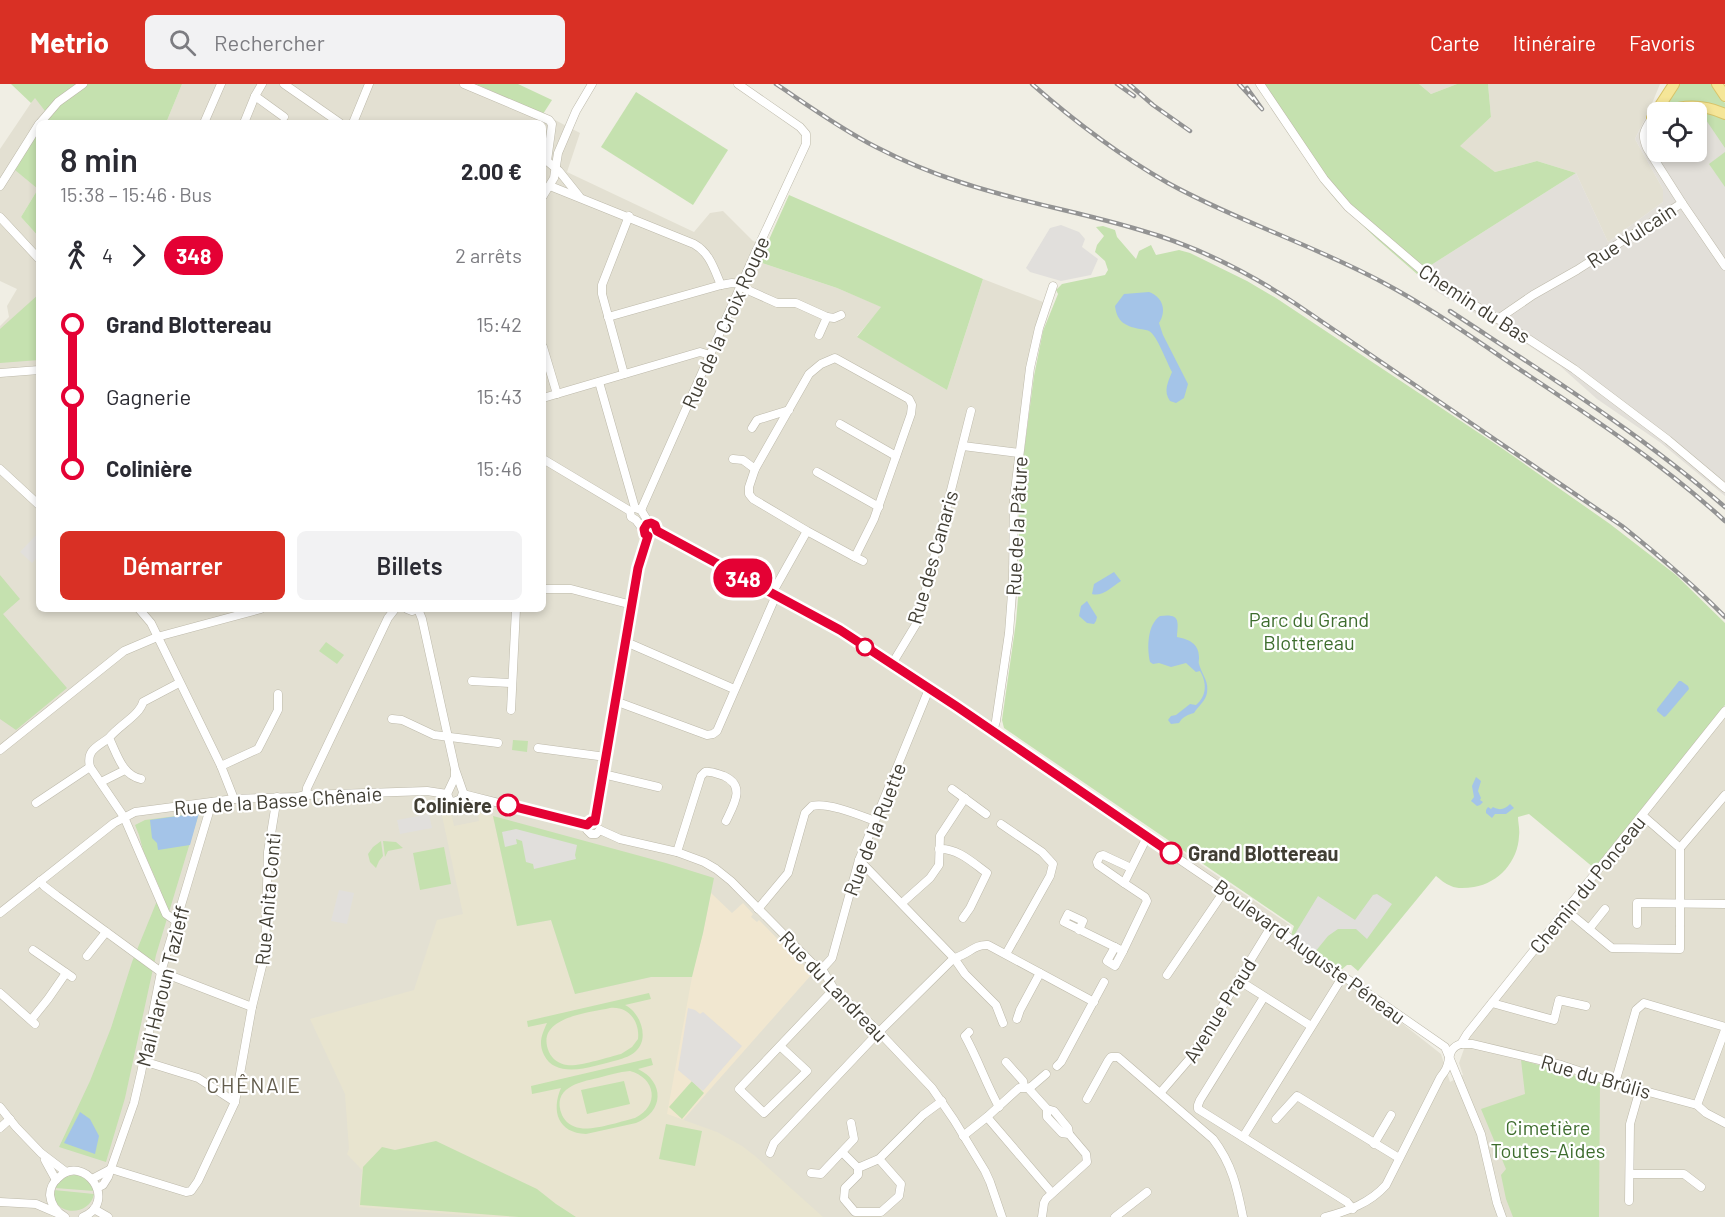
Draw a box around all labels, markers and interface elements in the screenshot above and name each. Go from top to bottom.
search box [145,15,565,69]
text: Metrio [30,25,109,59]
icon: search [166,26,199,59]
text: Rechercher [214,29,325,55]
text: Carte [1430,30,1480,55]
text: Itinéraire [1513,30,1596,55]
text: Favoris [1629,30,1695,55]
map controls [1647,102,1707,162]
button: locate [1647,102,1707,162]
text: 8 min [60,139,138,179]
text: 2.00 € [461,158,522,184]
text: 15:38 – 15:46 · Bus [60,182,212,206]
street label: Rue Vulcain [1582,197,1680,273]
street label: Rue de la Croix Rouge [676,232,774,412]
icon: walk [60,239,93,272]
icon: forward [122,239,155,272]
text: 4 [102,243,113,267]
text: 348 [176,243,211,268]
text: 2 arrêts [455,243,522,267]
street label: Chemin du Bas [1415,258,1535,348]
text: Grand Blottereau [106,311,271,337]
text: 15:42 [476,312,522,336]
text: Gagnerie [106,383,191,409]
text: 15:43 [477,384,522,408]
text: Colinière [106,455,192,481]
text: 15:46 [477,456,522,480]
street label: Rue de la Pâture [1000,456,1032,596]
street label: Rue des Canaris [901,487,963,627]
button: Démarrer [60,531,285,600]
button: Billets [297,531,522,600]
line badge: 348 [708,558,777,598]
text: 348 [725,566,761,591]
park label: Parc du Grand Blottereau [1249,607,1369,654]
unlabelled marker [856,638,874,656]
street label: Rue de la Ruette [838,759,910,899]
street label: Rue de la Basse Chênaie [173,781,383,819]
place label: Colinière [414,793,492,817]
marker: Colinière [497,794,519,816]
street label: Chemin du Ponceau [1524,810,1650,958]
street label: Rue Anita Conti [249,832,285,966]
place label: Grand Blottereau [1188,841,1338,865]
marker: Grand Blottereau [1160,842,1182,864]
street label: Boulevard Auguste Péneau [1210,874,1410,1028]
street label: Mail Haroun Tazieff [130,903,194,1069]
street label: Rue du Landreau [775,925,893,1047]
street label: Avenue Praud [1177,953,1261,1067]
street label: Rue du Brûlis [1538,1049,1654,1103]
district label: CHÊNAIE [207,1072,301,1097]
park label: Cimetière Toutes-Aides [1491,1115,1605,1162]

